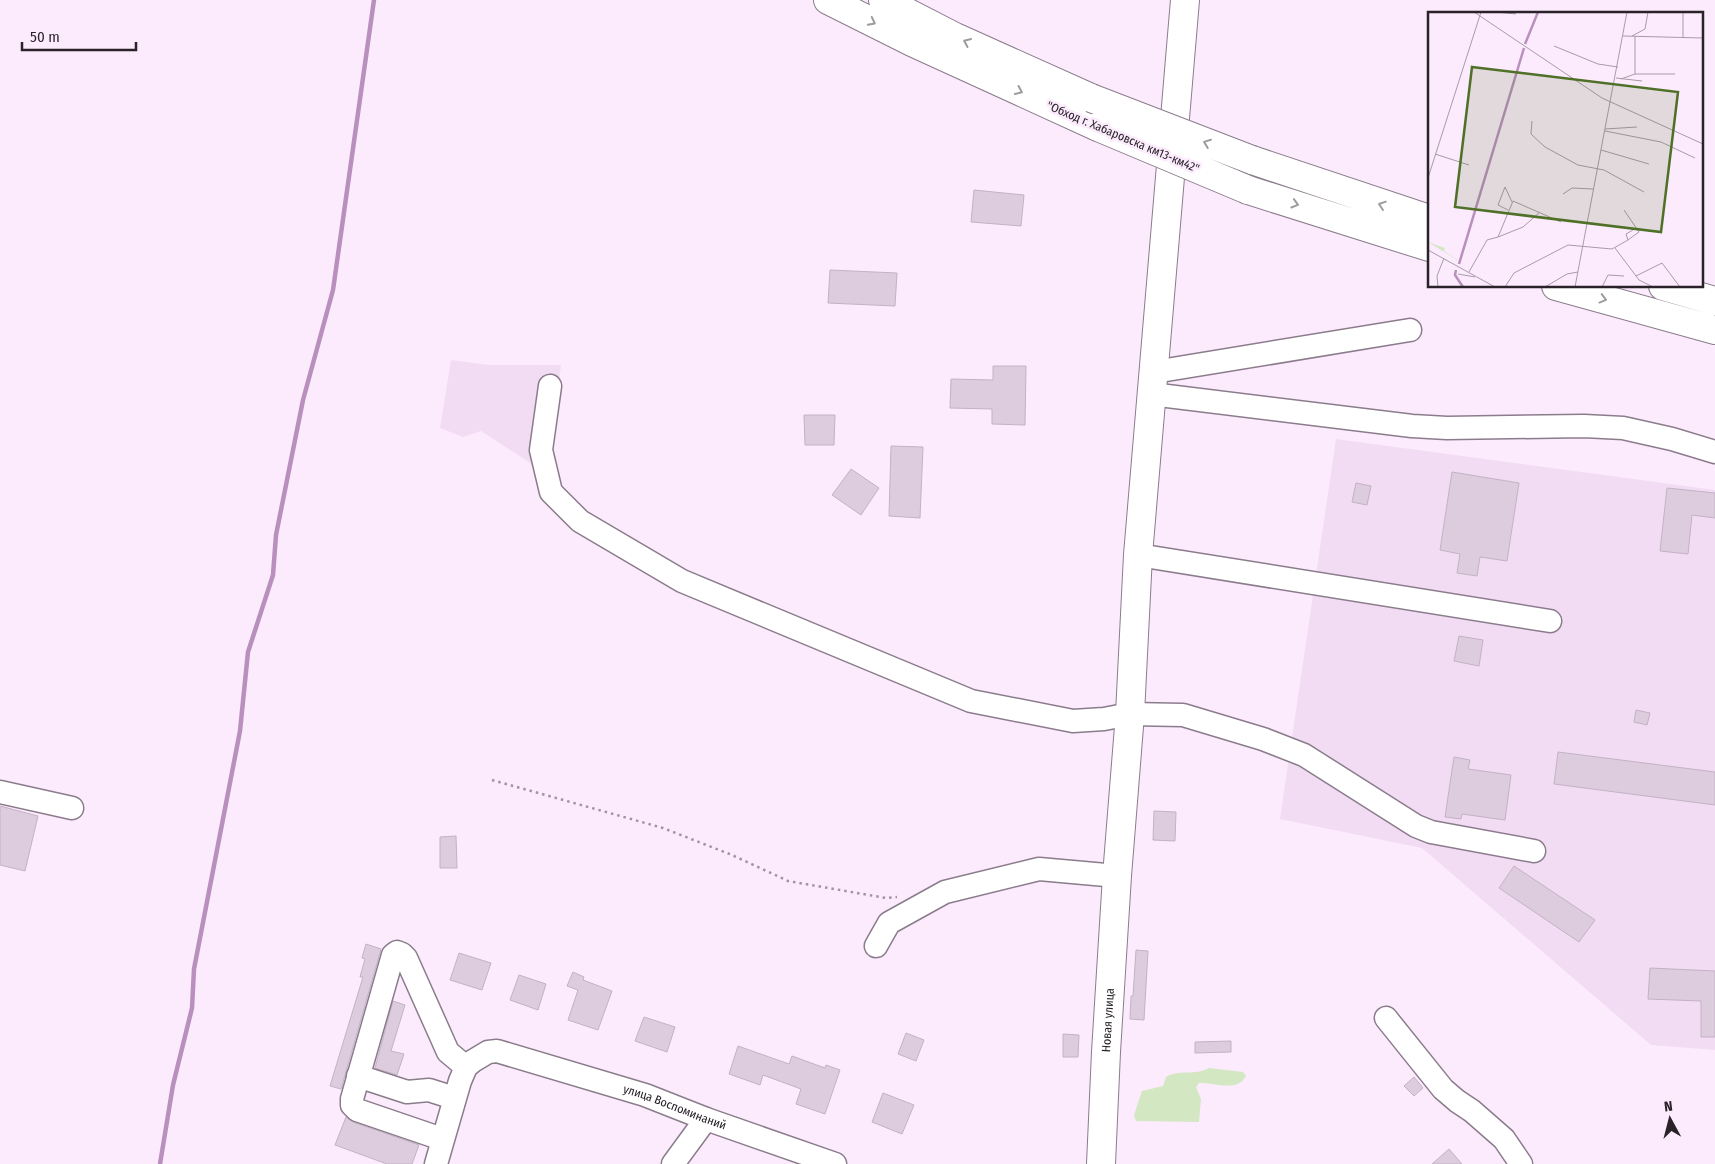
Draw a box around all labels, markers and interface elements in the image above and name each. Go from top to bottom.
inset map [1428,12,1702,288]
one-way arrow [867,16,876,26]
scale bar [22,20,136,52]
text: 50 m [30,28,60,46]
one-way arrow [963,38,972,49]
one-way arrow [1014,85,1023,96]
street label: "Обход г. Хабаровска км13-км42" [1045,98,1201,176]
one-way arrow [1203,139,1212,149]
one-way arrow [1290,199,1298,209]
one-way arrow [1378,201,1387,211]
one-way arrow [1599,294,1607,304]
street label: Новая улица [1099,988,1117,1053]
street label: улица Воспоминаний [622,1082,728,1133]
north arrow [1645,1094,1695,1144]
text: N [1663,1098,1674,1116]

